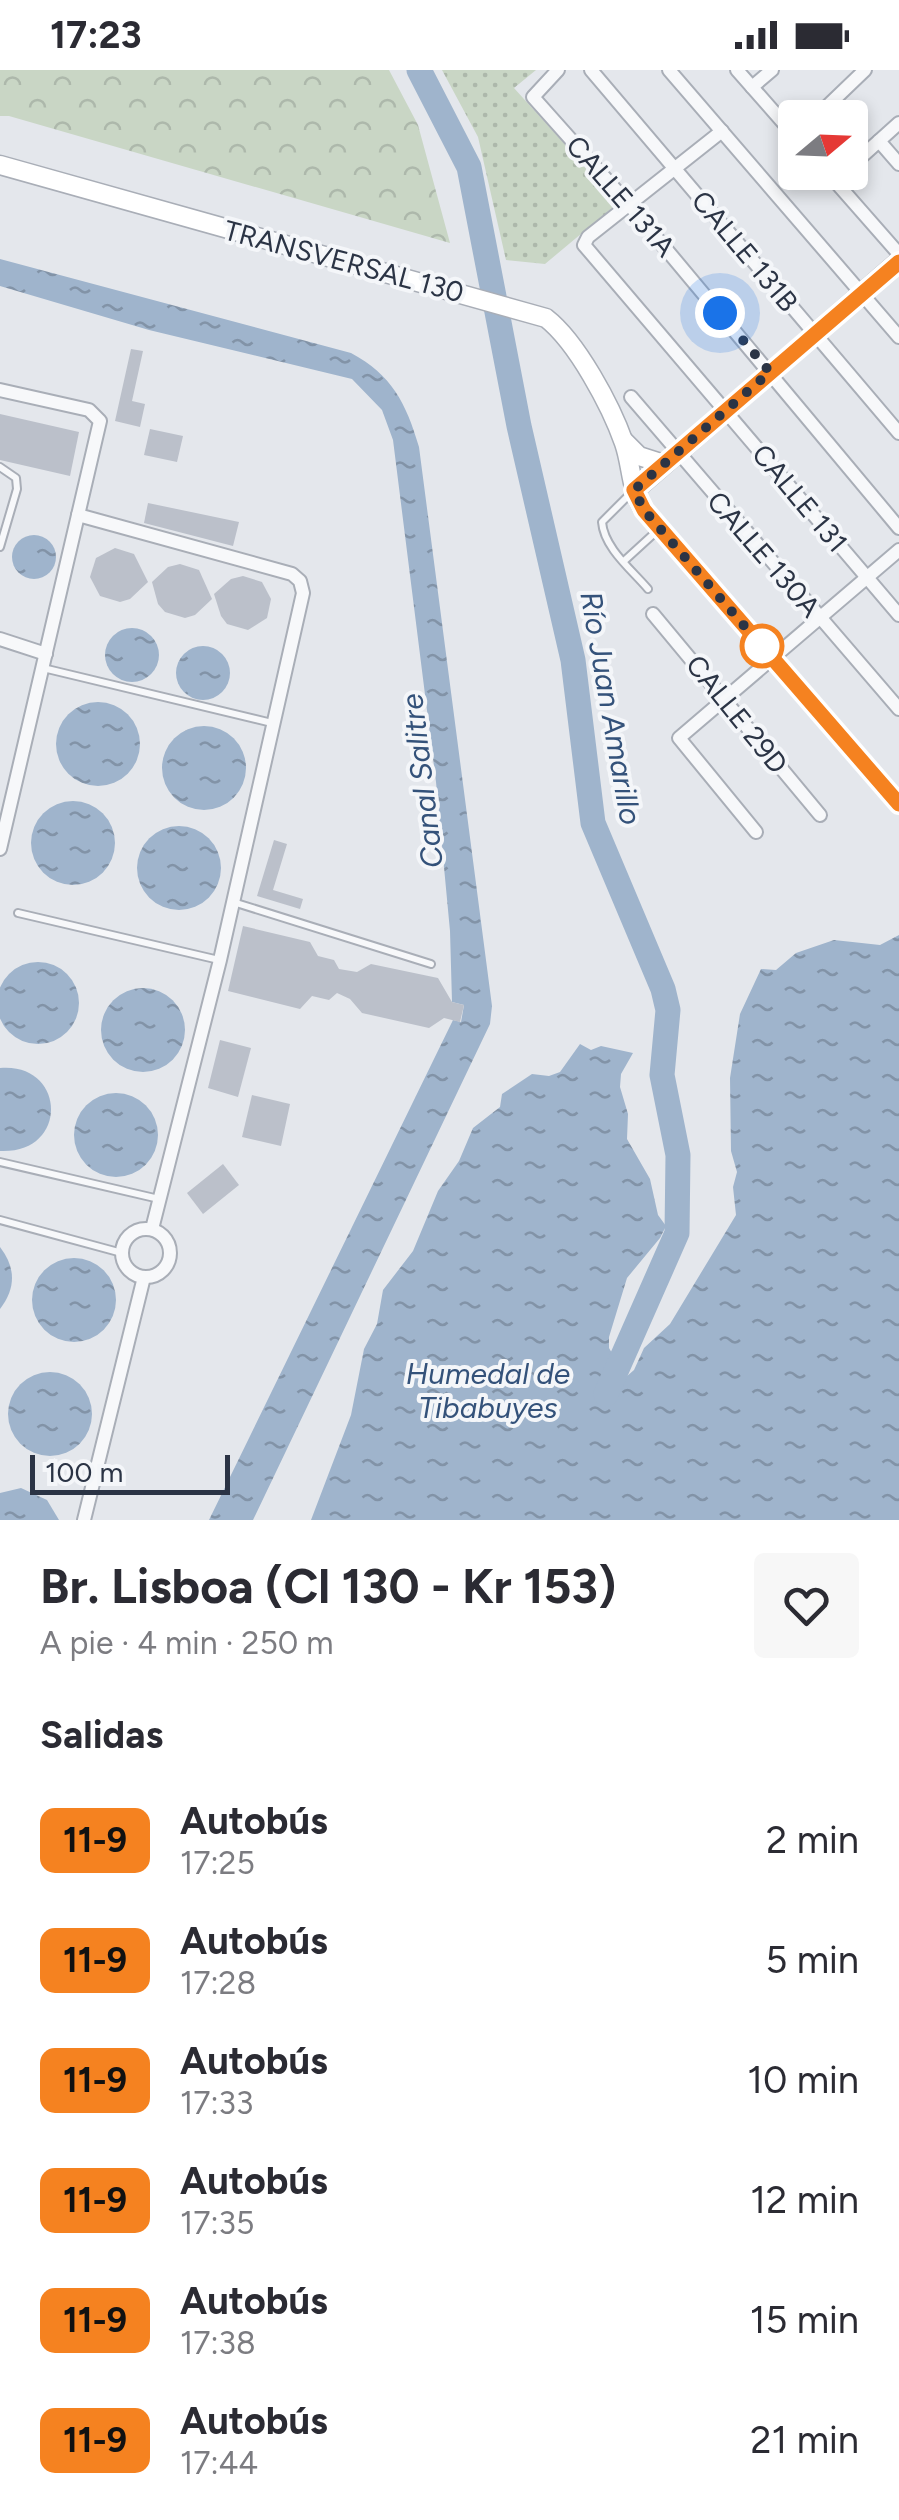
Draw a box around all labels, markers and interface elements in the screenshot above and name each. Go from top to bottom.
text: 17:23 [50,12,142,58]
north arrow [778,100,868,190]
map controls [778,100,868,190]
street label: CALLE 131A [559,129,683,263]
street label: CALLE 131B [685,184,805,318]
street label: TRANSVERSAL 130 [220,213,468,309]
your location [695,288,745,338]
street label: CALLE 131 [745,437,855,559]
street label: CALLE 130A [700,484,828,624]
water label: Río Juan Amarillo [572,589,650,827]
unlabelled marker [741,625,783,667]
street label: CALLE 29D [679,648,795,780]
water label: Canal Salitre [393,692,451,870]
water label: Humedal de Tibabuyes [406,1355,570,1426]
scale bar [30,1450,230,1494]
text: 100 m [45,1455,123,1489]
button: heart [754,1553,859,1658]
text: Br. Lisboa (Cl 130 - Kr 153) [40,1557,616,1615]
text: A pie · 4 min · 250 m [40,1624,333,1662]
text: Salidas [40,1712,163,1758]
text: Autobús [180,1798,328,1844]
text: 2 min [766,1817,859,1863]
text: 11-9 [63,1819,127,1861]
text: 17:25 [180,1844,255,1882]
text: Autobús [180,1918,328,1964]
text: 5 min [765,1937,859,1983]
text: 11-9 [63,1939,127,1981]
text: 17:28 [180,1964,256,2002]
text: Autobús [180,2038,328,2084]
text: 10 min [747,2057,859,2103]
text: 11-9 [63,2059,127,2101]
text: 17:33 [180,2084,253,2122]
text: Autobús [180,2158,328,2204]
text: 12 min [750,2177,859,2223]
text: 11-9 [63,2179,127,2221]
text: 17:35 [180,2204,254,2242]
text: Autobús [180,2278,328,2324]
text: 15 min [750,2297,859,2343]
text: 11-9 [63,2299,127,2341]
text: 17:38 [180,2324,256,2362]
text: Autobús [180,2398,328,2444]
text: 21 min [750,2417,859,2463]
text: 11-9 [63,2419,127,2461]
text: 17:44 [180,2444,258,2482]

